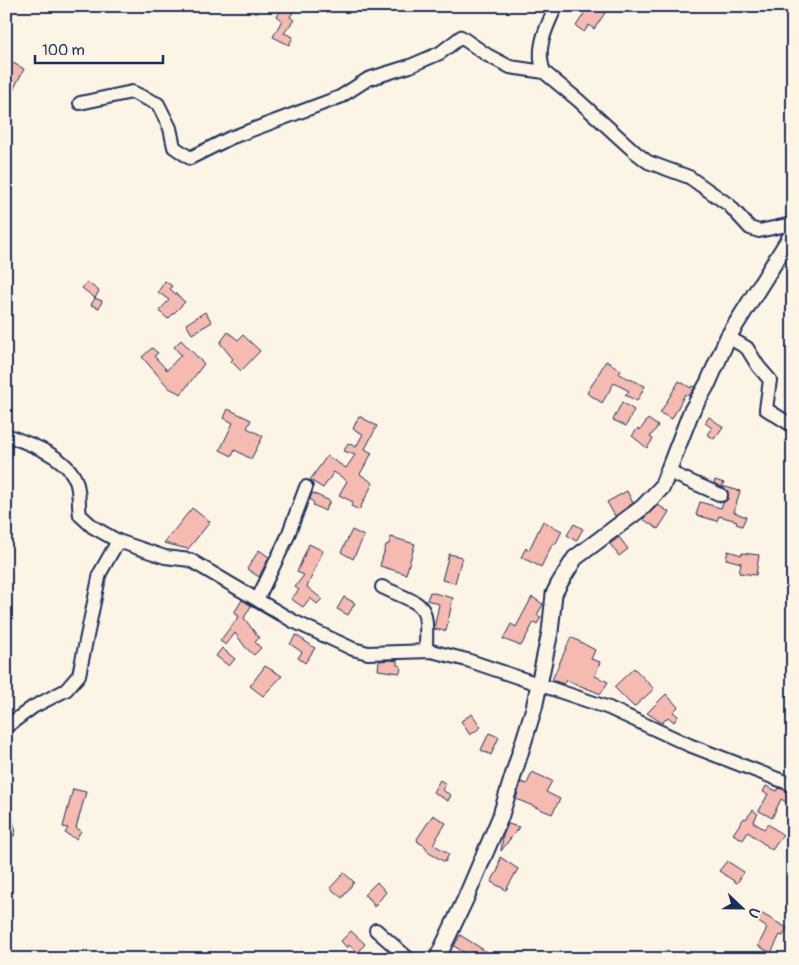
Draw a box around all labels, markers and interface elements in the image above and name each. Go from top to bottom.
scale bar [35,32,162,64]
text: 100 m [42,41,85,60]
north arrow [716,882,766,932]
text: U [744,905,763,920]

